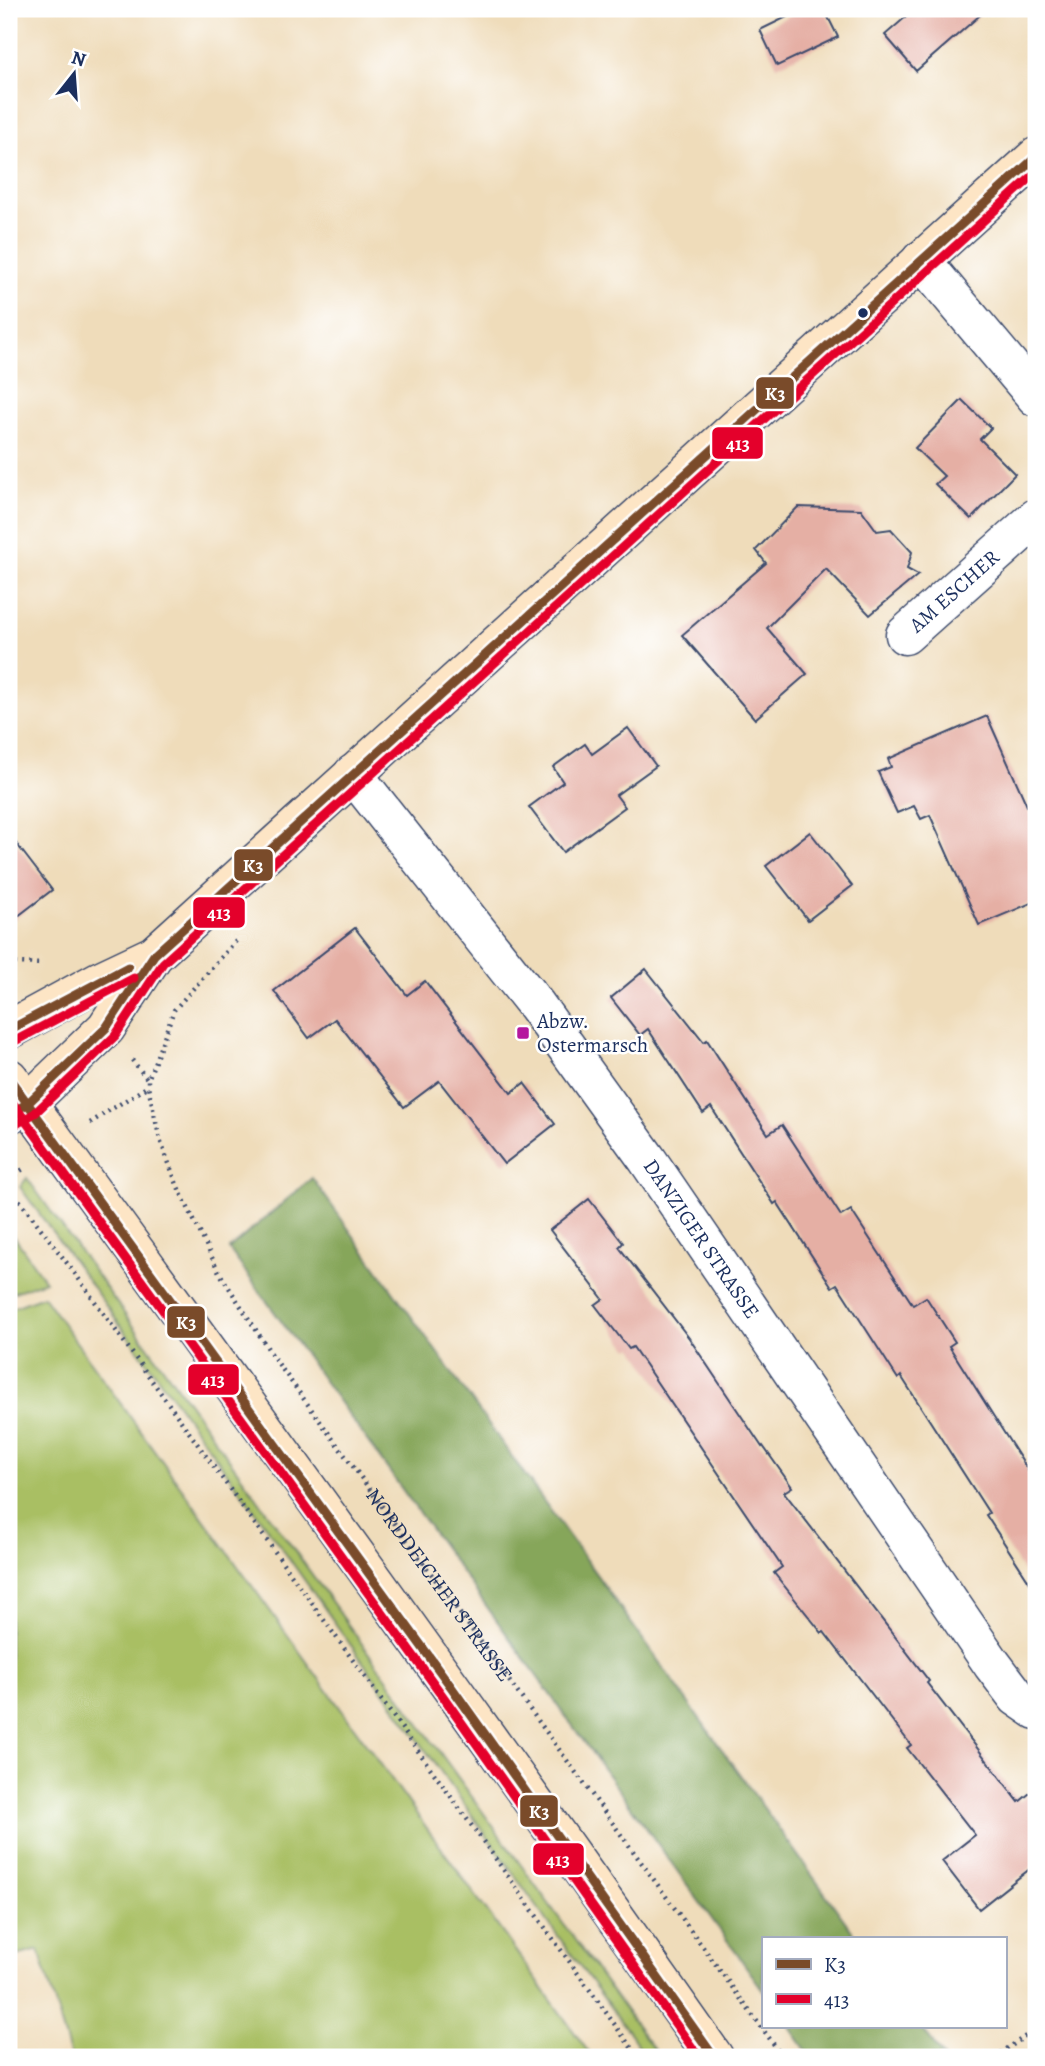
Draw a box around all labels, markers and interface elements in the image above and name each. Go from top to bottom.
north arrow [38,38,108,108]
text: N [68,44,89,73]
unlabelled marker [856,306,870,320]
line badge: K3 [755,376,795,410]
text: K3 [765,381,785,407]
line badge: 413 [711,426,764,460]
text: 413 [726,431,750,457]
street label: AM ESCHER [902,543,1005,639]
line badge: K3 [233,848,274,882]
text: K3 [243,853,263,879]
line badge: 413 [192,896,246,929]
text: 413 [207,900,231,926]
place label: Abzw. Ostermarsch [536,1007,648,1059]
marker: Abzw. Ostermarsch [515,1025,531,1041]
street label: DANZIGER STRASSE [637,1153,766,1324]
line badge: K3 [166,1305,206,1339]
text: K3 [176,1310,196,1336]
line badge: 413 [187,1363,240,1396]
text: 413 [201,1367,225,1393]
street label: NORDDEICHER STRASSE [359,1482,519,1687]
line badge: K3 [519,1794,559,1828]
text: K3 [529,1799,549,1825]
line badge: 413 [532,1842,585,1876]
text: 413 [546,1847,570,1873]
legend [762,1937,1006,2028]
text: K3 [824,1951,846,1979]
text: 413 [824,1986,849,2014]

